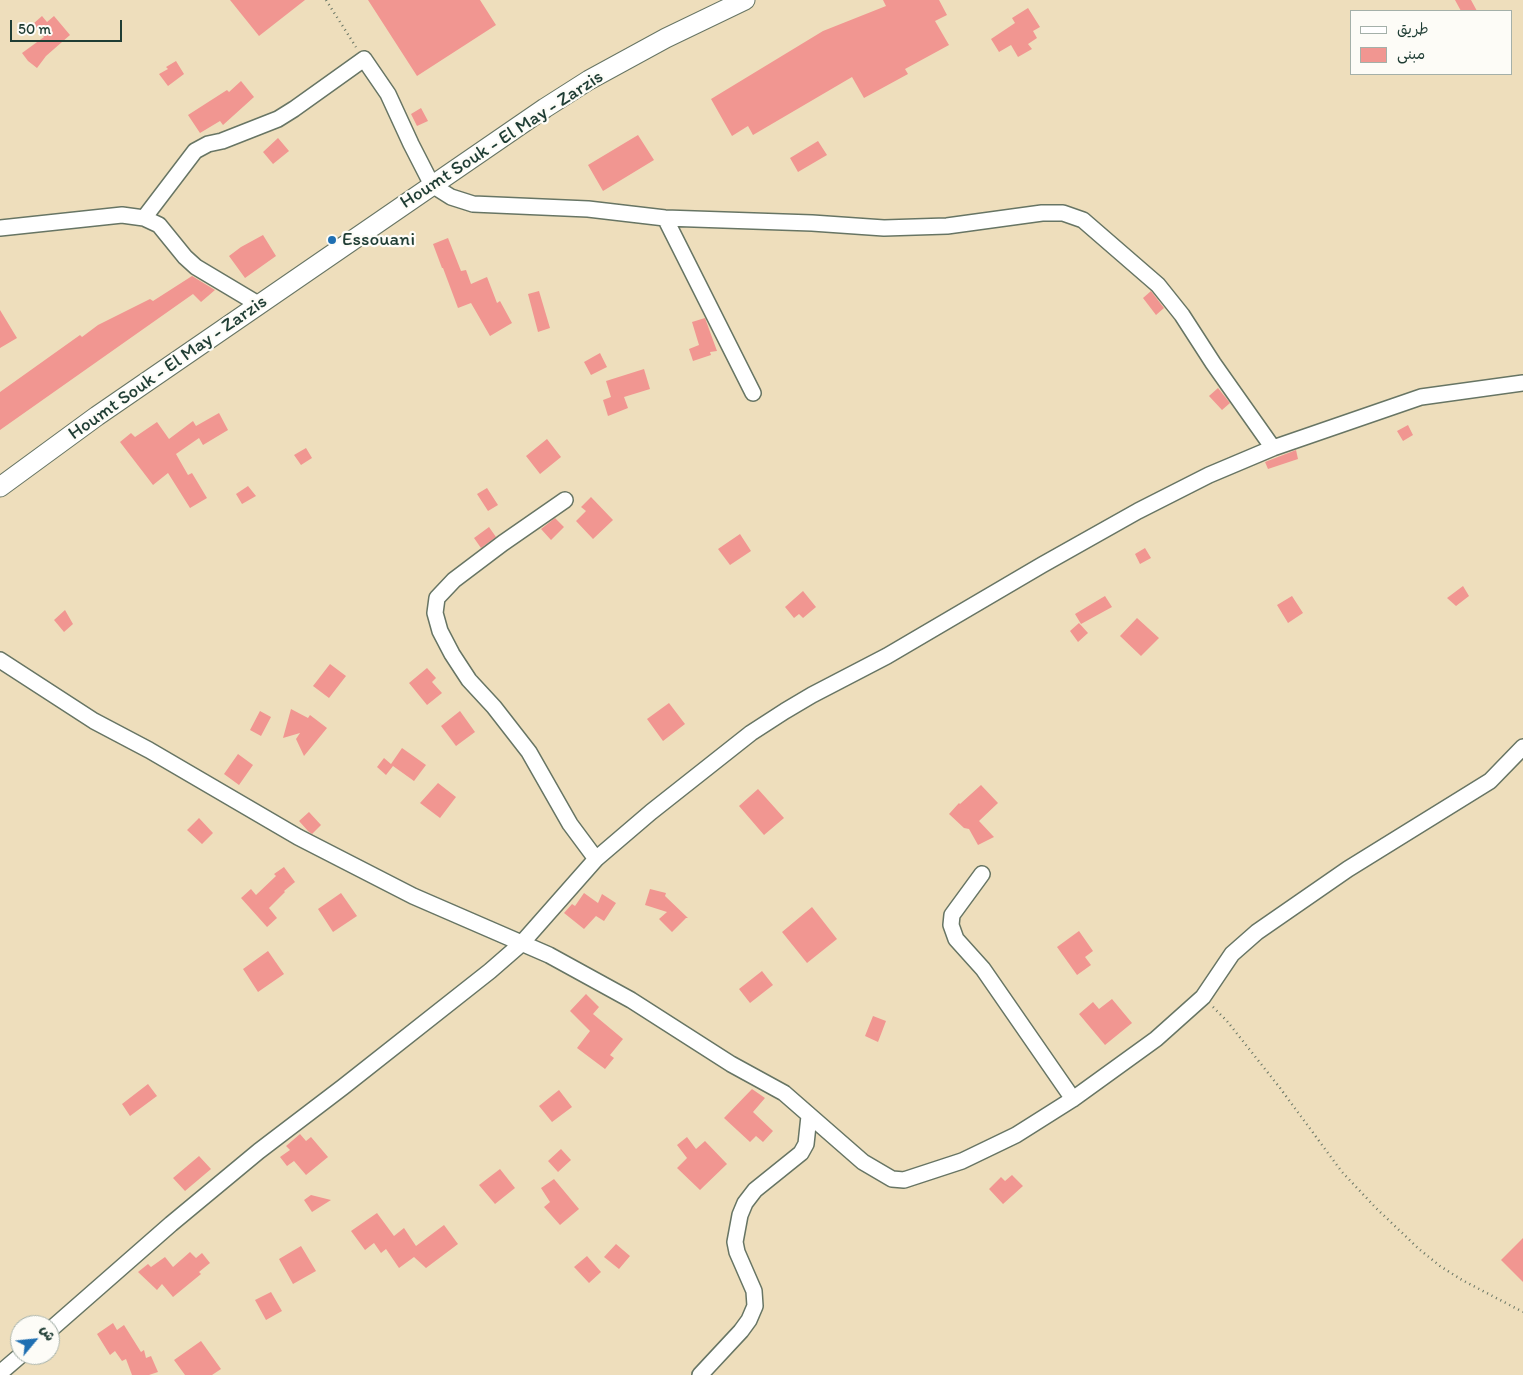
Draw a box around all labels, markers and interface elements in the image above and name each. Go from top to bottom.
scale bar [12,10,125,42]
legend [1350,10,1513,75]
text: 50 m [18,20,51,38]
text: طريق [1397,20,1429,38]
text: مبنى [1397,45,1425,63]
street label: Houmt Souk - El May - Zarzis [396,66,608,214]
place label: Essouani [342,229,415,251]
marker: Essouani [326,234,338,246]
street label: Houmt Souk - El May - Zarzis [64,291,272,445]
north arrow [10,1315,60,1365]
text: ش [37,1322,59,1344]

